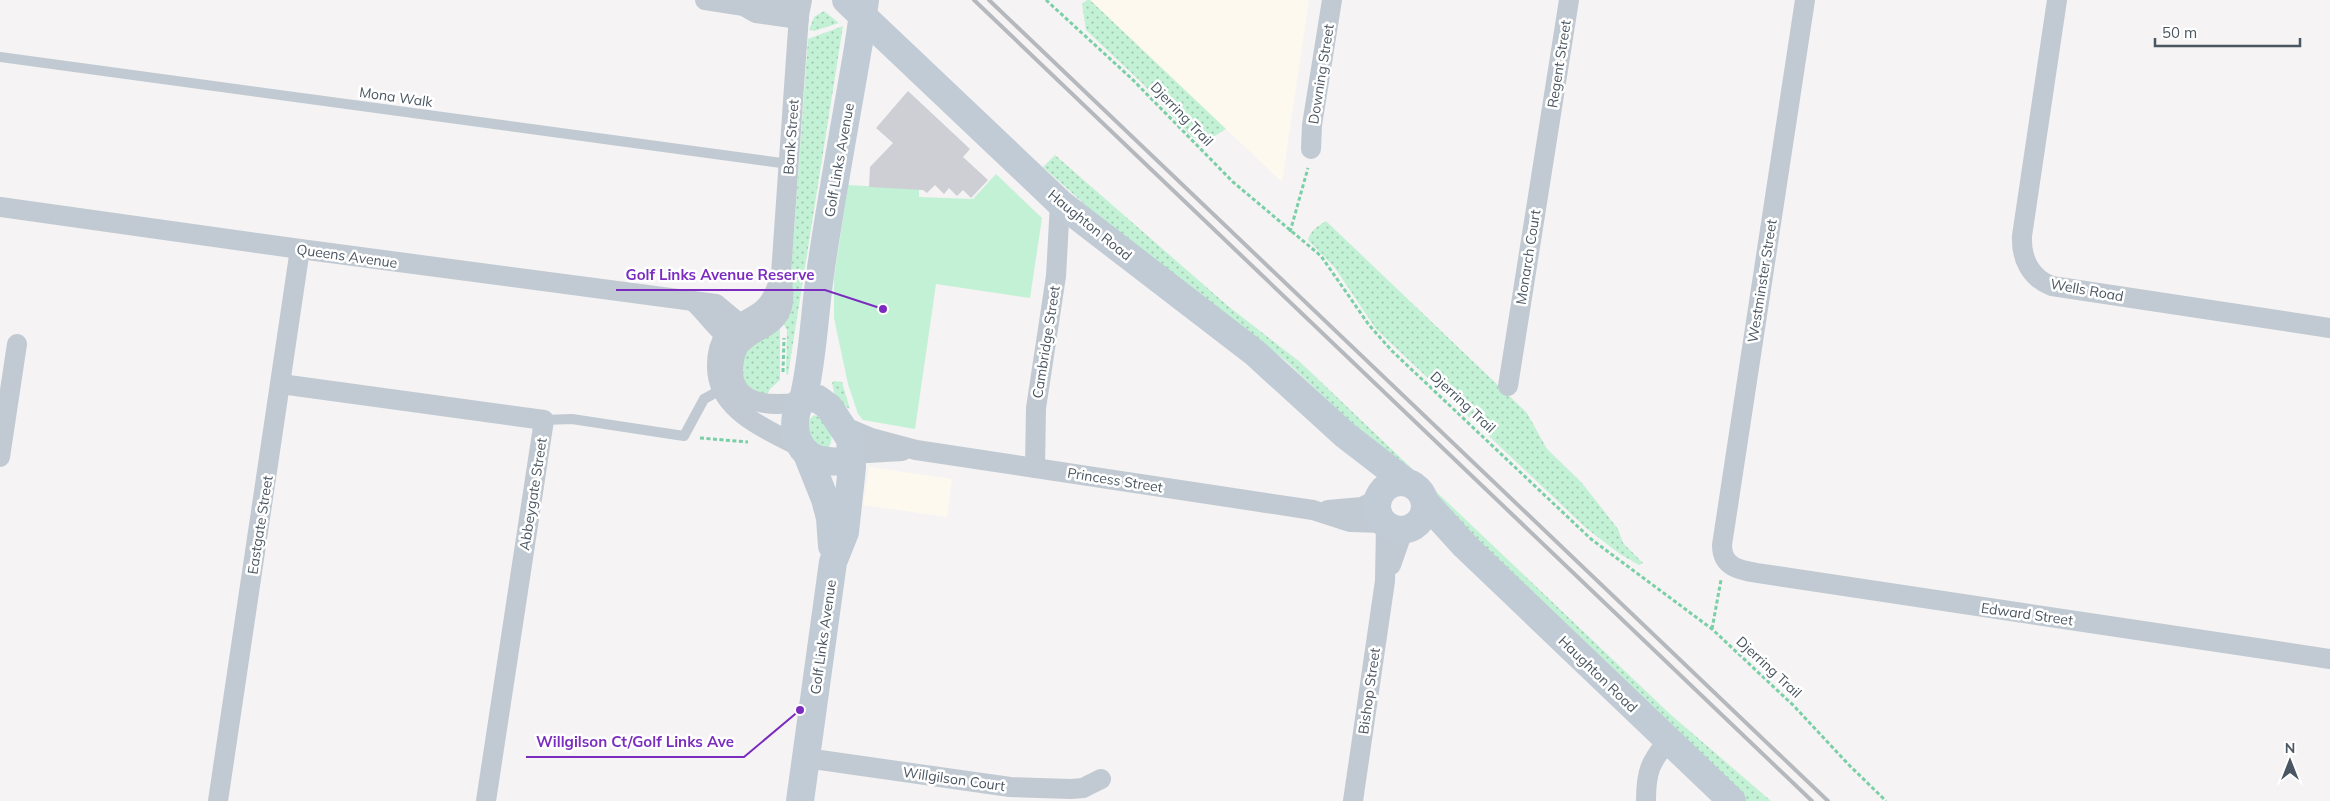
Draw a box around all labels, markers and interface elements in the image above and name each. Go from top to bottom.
scale bar [2155,15,2300,47]
street label: Regent Street [1543,19,1575,109]
street label: Downing Street [1304,23,1338,125]
text: 50 m [2162,23,2197,42]
street label: Djerring Trail [1147,78,1217,150]
street label: Mona Walk [358,83,435,111]
street label: Bank Street [779,99,803,175]
street label: Golf Links Avenue [820,102,858,218]
street label: Haughton Road [1044,186,1136,264]
street label: Monarch Court [1512,208,1544,306]
street label: Westminster Street [1743,218,1781,344]
street label: Queens Avenue [295,240,399,272]
callout: Golf Links Avenue Reserve [616,260,825,290]
text: Golf Links Avenue Reserve [626,265,814,284]
street label: Wells Road [2049,275,2125,305]
street label: Cambridge Street [1028,284,1064,400]
street label: Djerring Trail [1427,367,1499,437]
street label: Abbeygate Street [515,436,551,552]
street label: Princess Street [1066,464,1164,496]
street label: Eastgate Street [243,474,277,576]
street label: Golf Links Avenue [806,579,840,695]
street label: Edward Street [1980,599,2074,629]
street label: Haughton Road [1555,632,1641,716]
street label: Djerring Trail [1733,632,1805,702]
street label: Bishop Street [1354,647,1384,735]
callout: Willgilson Ct/Golf Links Ave [526,727,744,757]
text: Willgilson Ct/Golf Links Ave [536,732,734,751]
north arrow [2265,736,2315,786]
text: N [2285,739,2295,757]
street label: Willgilson Court [902,763,1006,795]

